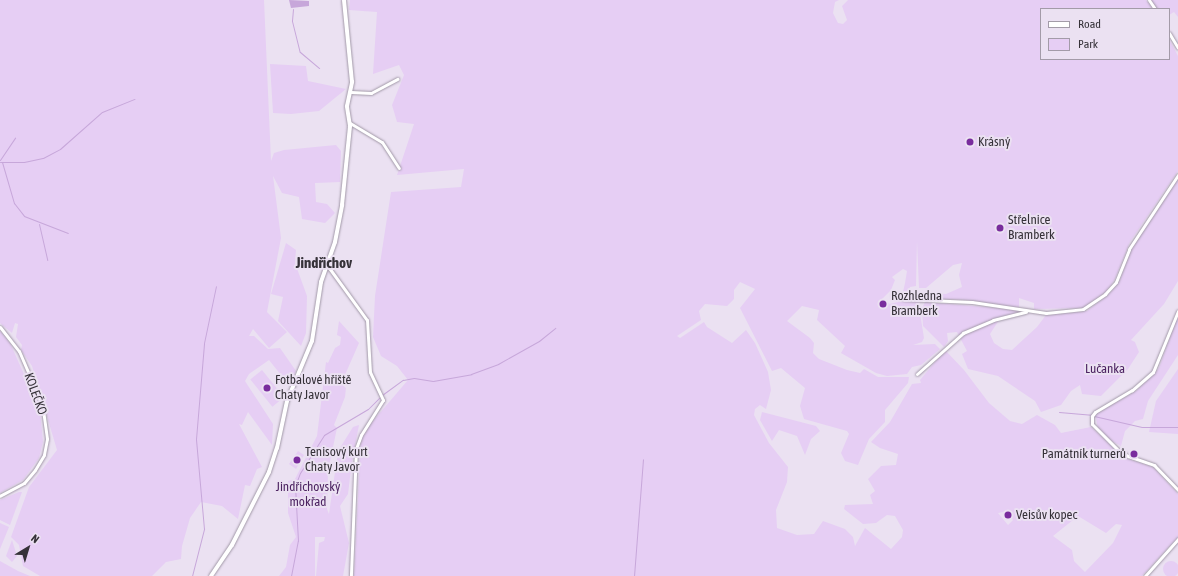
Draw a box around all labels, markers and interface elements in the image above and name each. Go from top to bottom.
legend [1040,8,1170,60]
text: Road [1078,17,1101,31]
text: Park [1078,37,1098,51]
place label: Krásný [978,134,1010,150]
marker: Krásný [965,137,975,147]
place label: Střelnice Bramberk [1008,213,1055,244]
marker: Střelnice Bramberk [995,223,1005,233]
district label: Jindřichov [296,254,352,272]
place label: Rozhledna Bramberk [891,289,942,320]
marker: Rozhledna Bramberk [878,299,888,309]
park label: Lučanka [1085,361,1125,377]
street label: KOLEČKO [20,371,50,417]
place label: Fotbalové hřiště Chaty Javor [275,373,351,404]
marker: Fotbalové hřiště Chaty Javor [262,383,272,393]
place label: Tenisový kurt Chaty Javor [305,445,368,476]
place label: Památník turnerů [1042,446,1126,462]
marker: Památník turnerů [1129,449,1139,459]
marker: Tenisový kurt Chaty Javor [292,455,302,465]
park label: Jindřichovský mokřad [276,480,340,511]
place label: Veisův kopec [1016,507,1077,523]
marker: Veisův kopec [1003,510,1013,520]
north arrow [8,528,48,568]
text: N [29,532,42,545]

